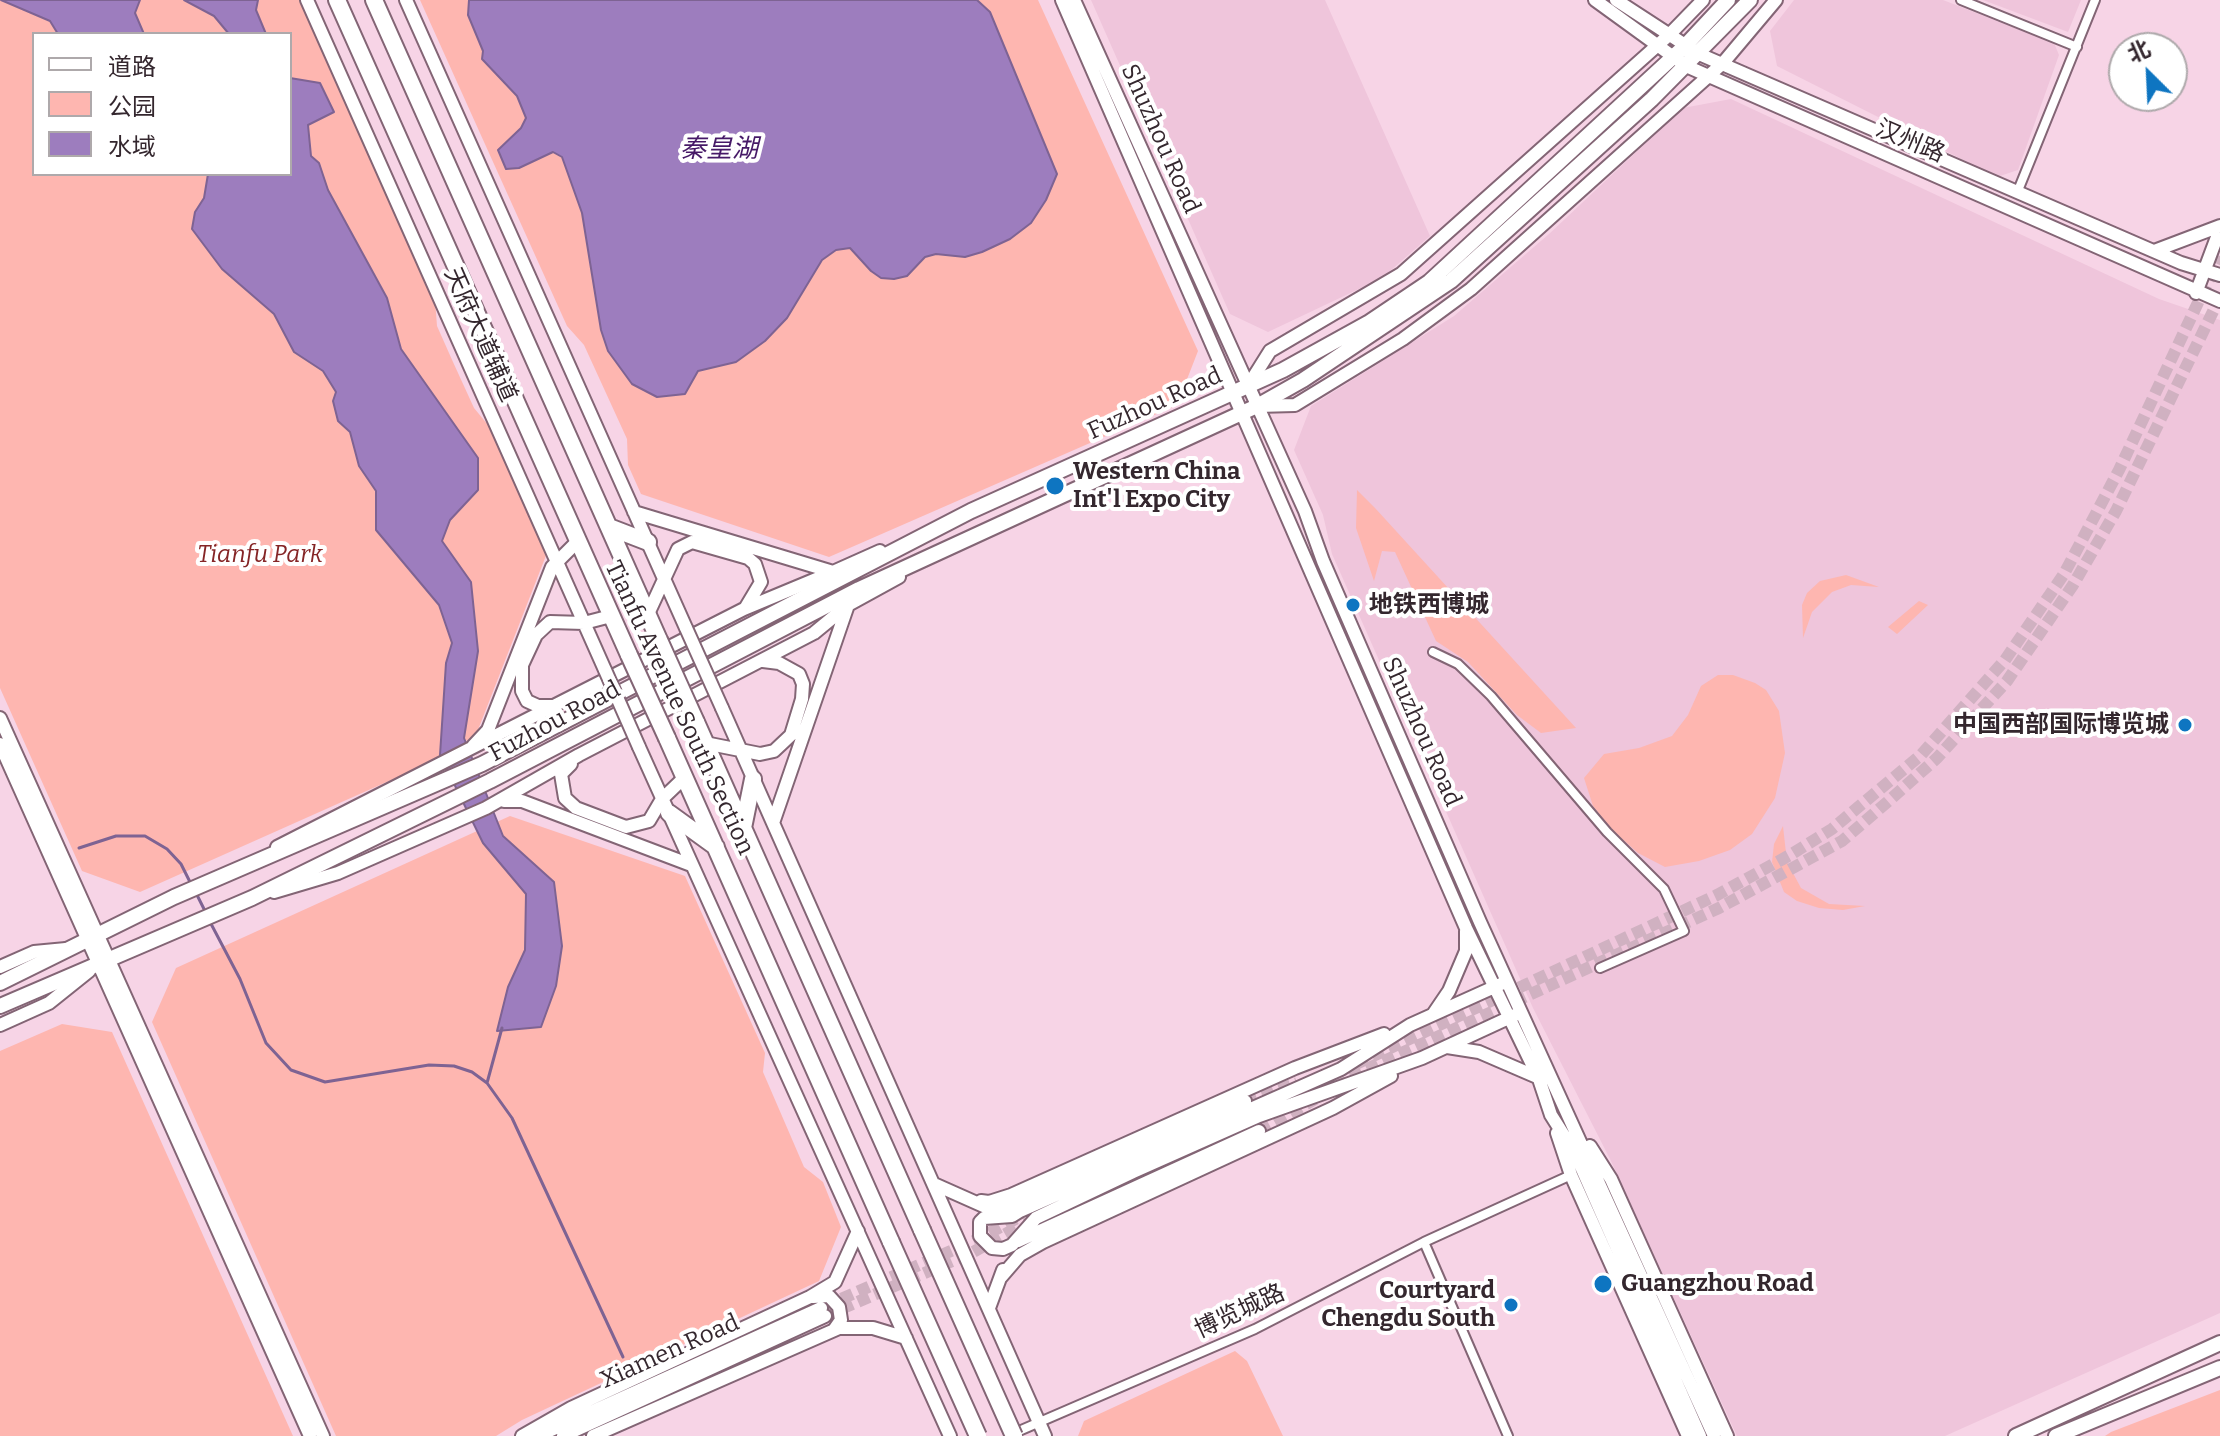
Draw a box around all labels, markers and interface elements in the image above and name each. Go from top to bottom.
legend [32,32,292,176]
north arrow [2108,32,2188,112]
text: 北 [2123,35,2154,68]
text: 道路 [108,53,156,81]
street label: Shuzhou Road [1114,60,1206,218]
text: 公园 [108,93,156,121]
street label: 汉州路 [1871,115,1949,169]
text: 水域 [108,133,156,161]
water label: 秦皇湖 [680,134,758,166]
street label: 天府大道辅道 [438,263,522,407]
street label: Fuzhou Road [1083,362,1227,446]
place label: Western China Int'l Expo City [1073,458,1240,514]
marker: Western China Int'l Expo City [1044,475,1066,497]
park label: Tianfu Park [197,541,323,569]
street label: Tianfu Avenue South Section [598,557,760,859]
place label: 地铁西博城 [1369,591,1489,619]
marker: 地铁西博城 [1344,596,1362,614]
street label: Shuzhou Road [1375,653,1467,811]
street label: Fuzhou Road [485,675,625,769]
place label: 中国西部国际博览城 [1953,711,2169,739]
marker: 中国西部国际博览城 [2176,716,2194,734]
place label: Guangzhou Road [1621,1270,1814,1298]
marker: Guangzhou Road [1592,1273,1614,1295]
place label: Courtyard Chengdu South [1321,1277,1495,1333]
street label: 博览城路 [1190,1279,1290,1345]
marker: Courtyard Chengdu South [1502,1296,1520,1314]
street label: Xiamen Road [596,1309,744,1395]

